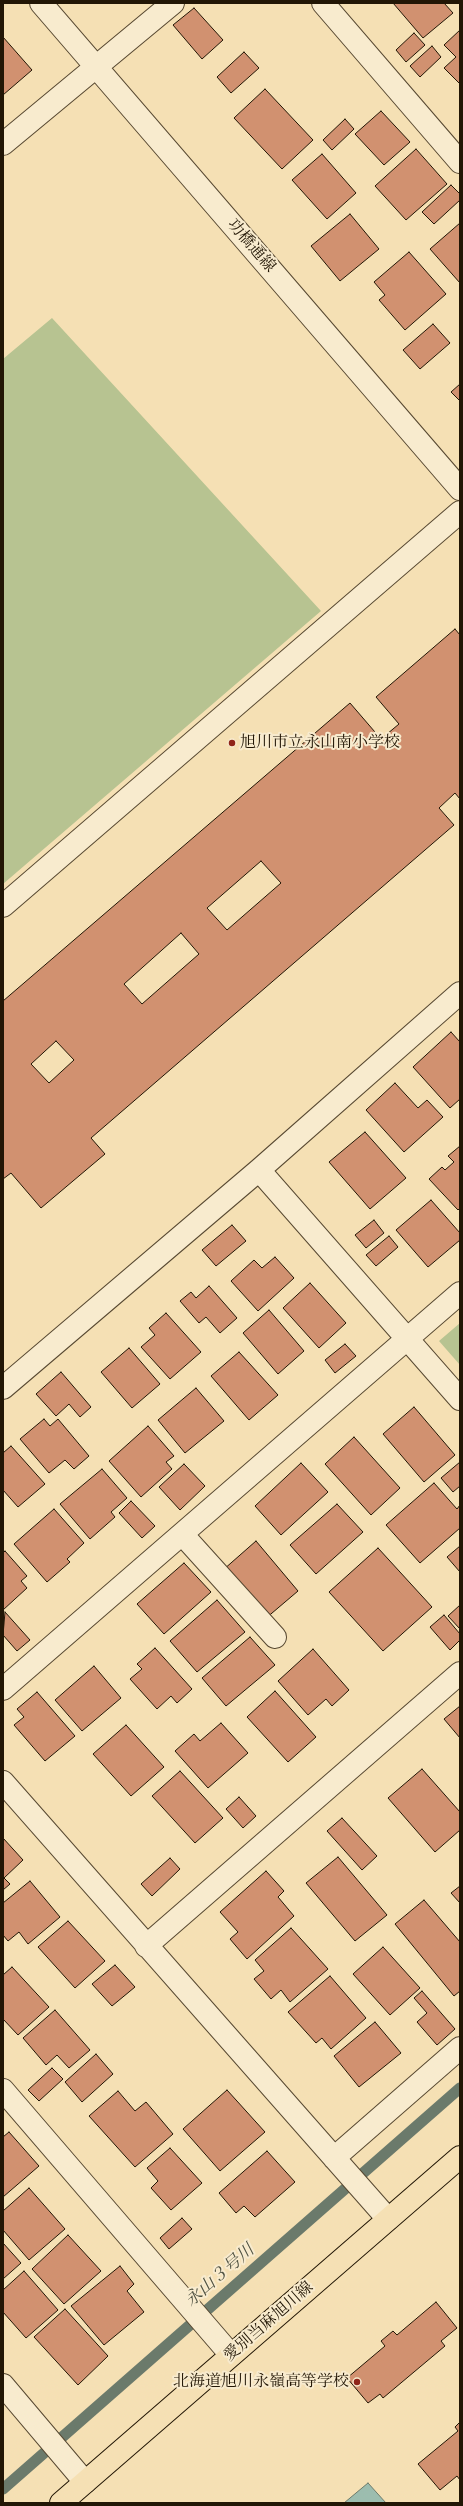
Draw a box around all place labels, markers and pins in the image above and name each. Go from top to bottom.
place label: 旭川市立永山南小学校 [240,733,400,753]
marker: 旭川市立永山南小学校 [227,738,237,748]
place label: 北海道旭川永嶺高等学校 [173,2372,349,2392]
marker: 北海道旭川永嶺高等学校 [352,2377,362,2387]

